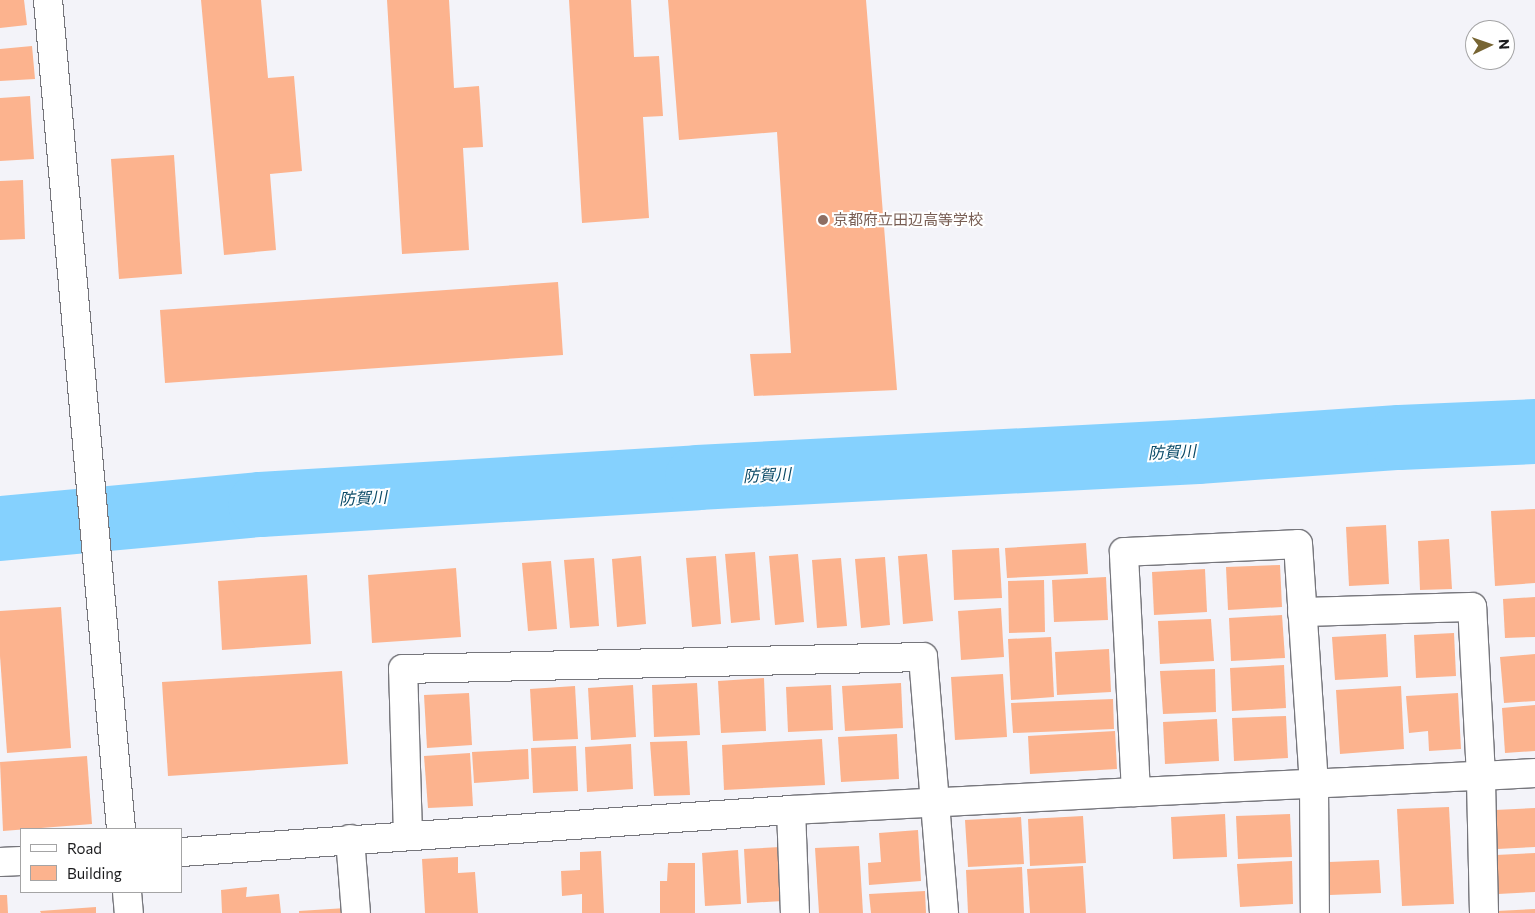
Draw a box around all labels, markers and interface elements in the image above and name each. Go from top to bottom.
north arrow [1465,20,1515,70]
text: N [1496,39,1513,50]
place label: 京都府立田辺高等学校 [833,211,983,229]
marker: 京都府立田辺高等学校 [817,214,829,226]
water label: 防賀川 [1148,441,1196,463]
water label: 防賀川 [743,464,791,486]
water label: 防賀川 [339,487,387,509]
legend [20,828,182,893]
text: Road [67,839,102,857]
text: Building [67,864,122,882]

